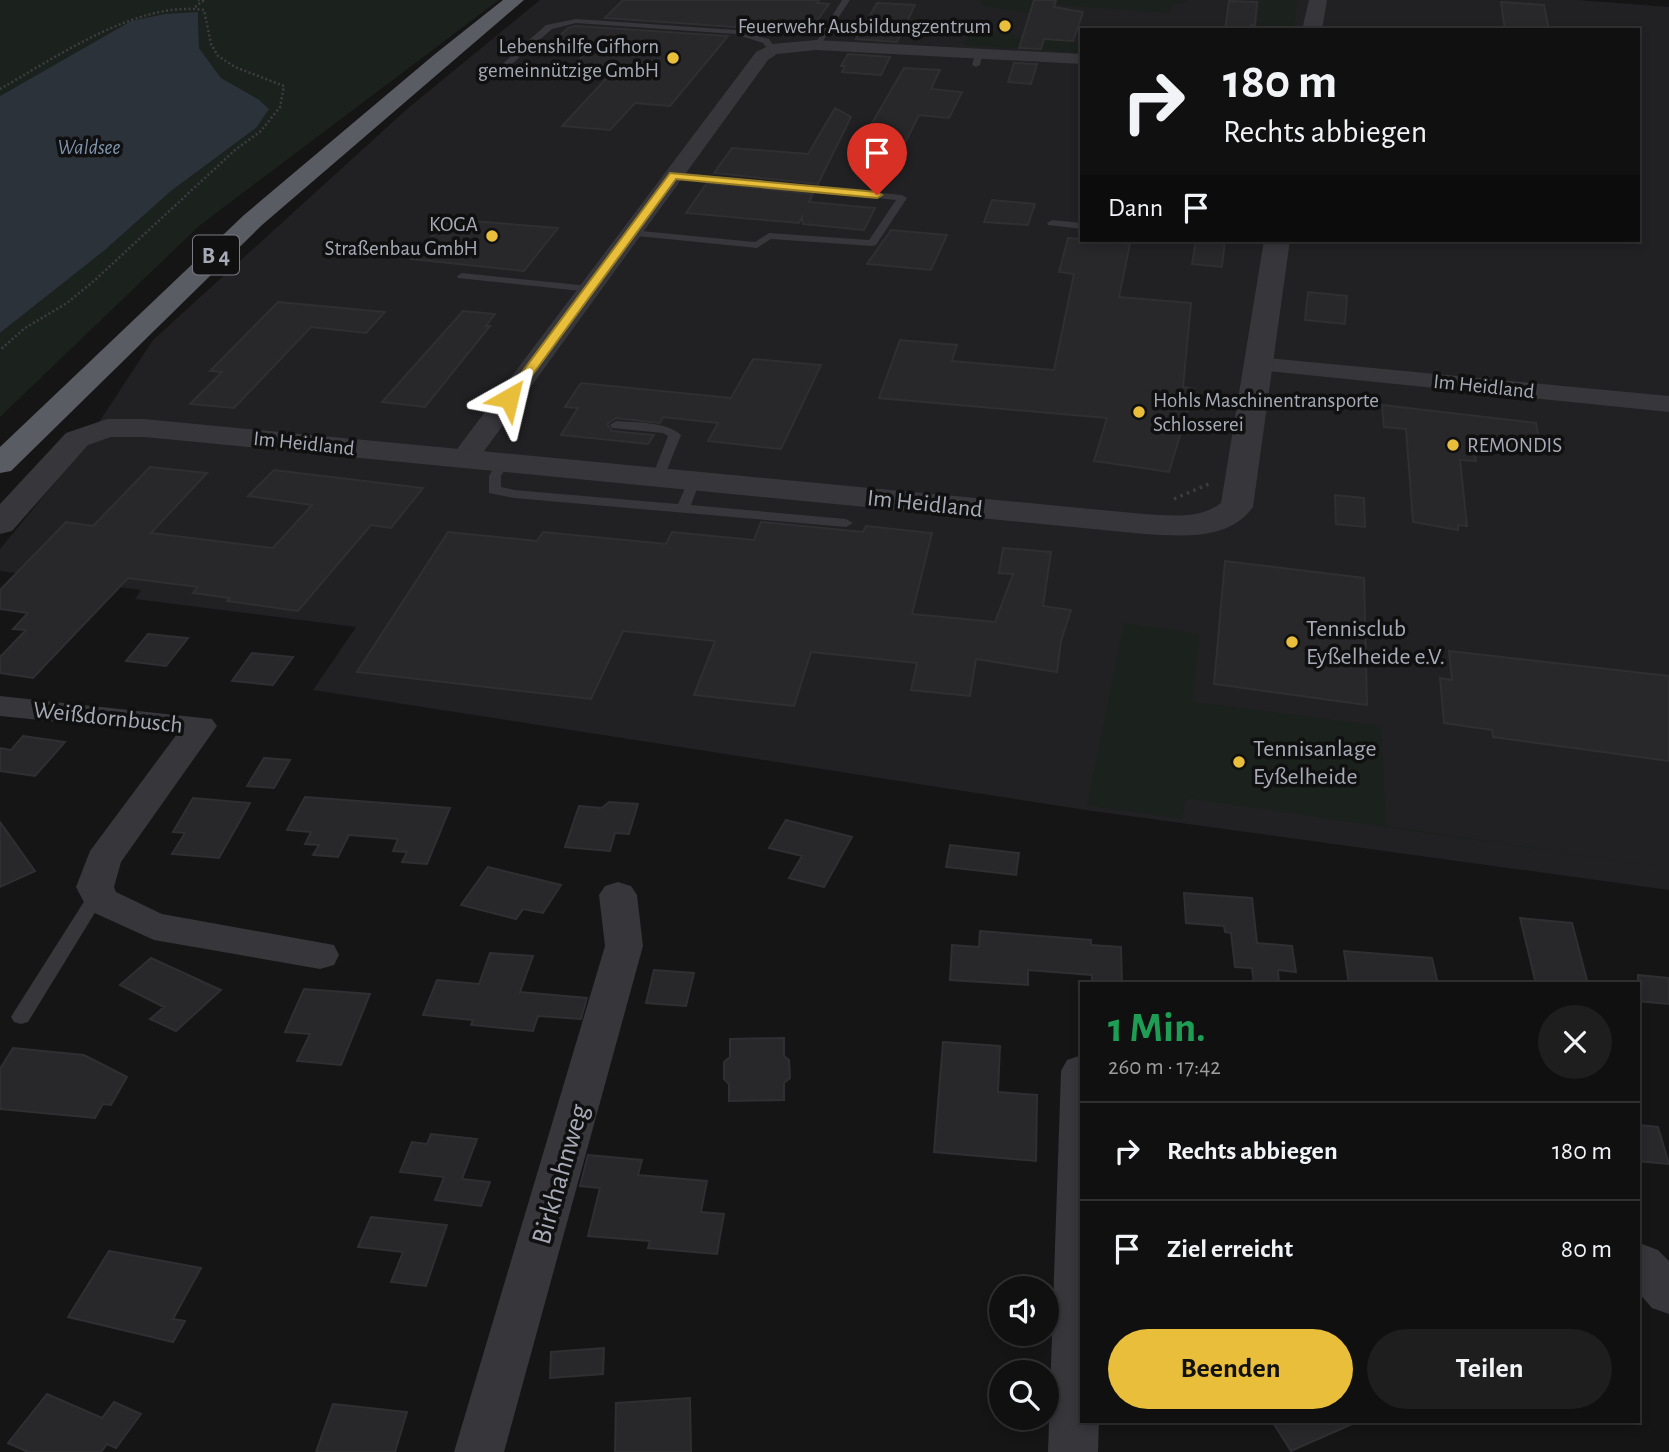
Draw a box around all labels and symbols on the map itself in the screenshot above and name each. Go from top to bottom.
place label: Feuerwehr Ausbildungzentrum [738,16,991,37]
marker: Feuerwehr Ausbildungzentrum [997,18,1013,34]
place label: Lebenshilfe Gifhorn gemeinnützige GmbH [478,36,659,81]
marker: Lebenshilfe Gifhorn gemeinnützige GmbH [665,50,681,66]
pin [847,123,907,195]
water label: Waldsee [58,137,121,158]
place label: KOGA Straßenbau GmbH [325,214,478,259]
marker: KOGA Straßenbau GmbH [484,228,500,244]
road number: B 4 [193,236,239,274]
position arrow [472,361,546,435]
street label: Im Heidland [1432,371,1536,402]
place label: Hohls Maschinentransporte Schlosserei [1153,390,1379,435]
marker: Hohls Maschinentransporte Schlosserei [1131,404,1147,420]
street label: Im Heidland [252,428,356,459]
place label: REMONDIS [1467,435,1562,456]
marker: REMONDIS [1445,437,1461,453]
street label: Im Heidland [866,486,984,522]
place label: Tennisclub Eyßelheide e.V. [1306,617,1445,669]
marker: Tennisclub Eyßelheide e.V. [1284,634,1300,650]
street label: Weißdornbusch [32,698,184,738]
place label: Tennisanlage Eyßelheide [1253,737,1376,789]
marker: Tennisanlage Eyßelheide [1231,754,1247,770]
street label: Birkhahnweg [528,1101,594,1248]

